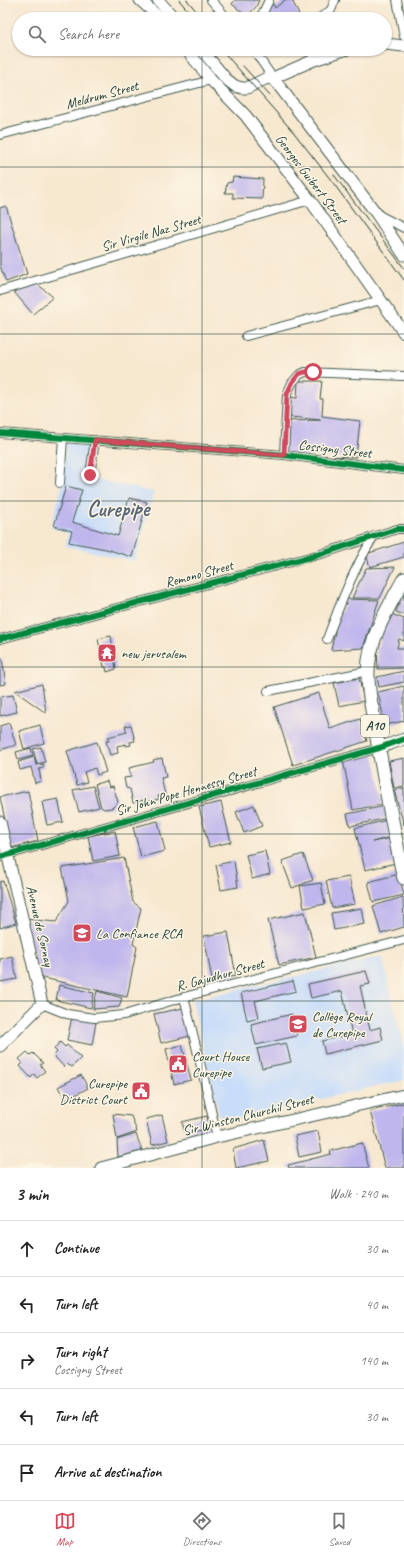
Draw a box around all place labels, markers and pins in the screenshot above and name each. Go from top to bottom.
temple icon: new jerusalem [96,642,118,664]
place label: new jerusalem [121,645,187,662]
school or university icon: La Confiance RCA [71,922,93,944]
place label: La Confiance RCA [96,925,183,942]
place label: Collège Royal de Curepipe [312,1008,374,1041]
school or university icon: Collège Royal de Curepipe [287,1013,309,1035]
place label: Court House Curepipe [192,1048,251,1081]
public building icon: Court House Curepipe [167,1053,189,1075]
place label: Curepipe District Court [60,1075,128,1108]
public building icon: Curepipe District Court [130,1080,152,1102]

